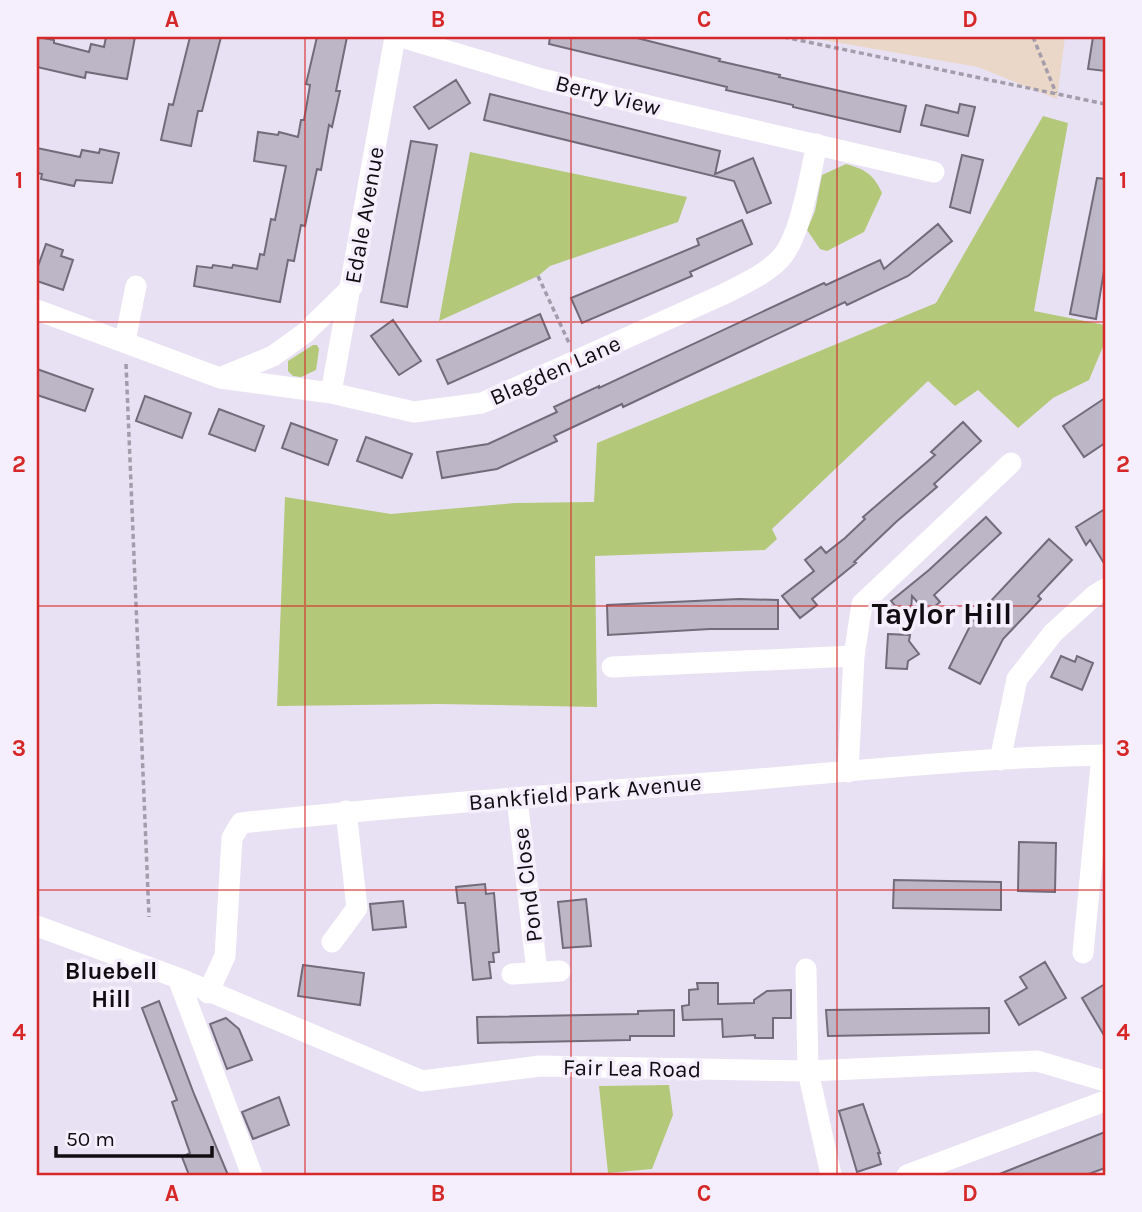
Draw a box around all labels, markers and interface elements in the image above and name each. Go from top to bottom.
text: A [165,6,179,33]
text: B [431,6,445,33]
text: C [697,6,711,33]
text: D [962,6,978,33]
street label: Berry View [553,69,663,122]
street label: Edale Avenue [339,144,390,286]
text: 1 [15,167,23,194]
text: 1 [1119,167,1127,194]
street label: Blagden Lane [486,330,625,411]
text: 2 [12,451,26,478]
text: 2 [1116,451,1130,478]
district label: Taylor Hill [872,596,1012,632]
text: 3 [12,735,26,762]
text: 3 [1116,735,1130,762]
street label: Bankfield Park Avenue [467,769,703,816]
street label: Pond Close [507,826,548,944]
district label: Bluebell Hill [65,957,157,1013]
text: 4 [12,1019,26,1046]
text: 4 [1116,1019,1130,1046]
street label: Fair Lea Road [563,1054,701,1083]
scale bar [56,1114,212,1158]
text: 50 m [66,1127,115,1151]
text: A [165,1180,179,1207]
text: B [431,1180,445,1207]
text: C [697,1180,711,1207]
text: D [962,1180,978,1207]

